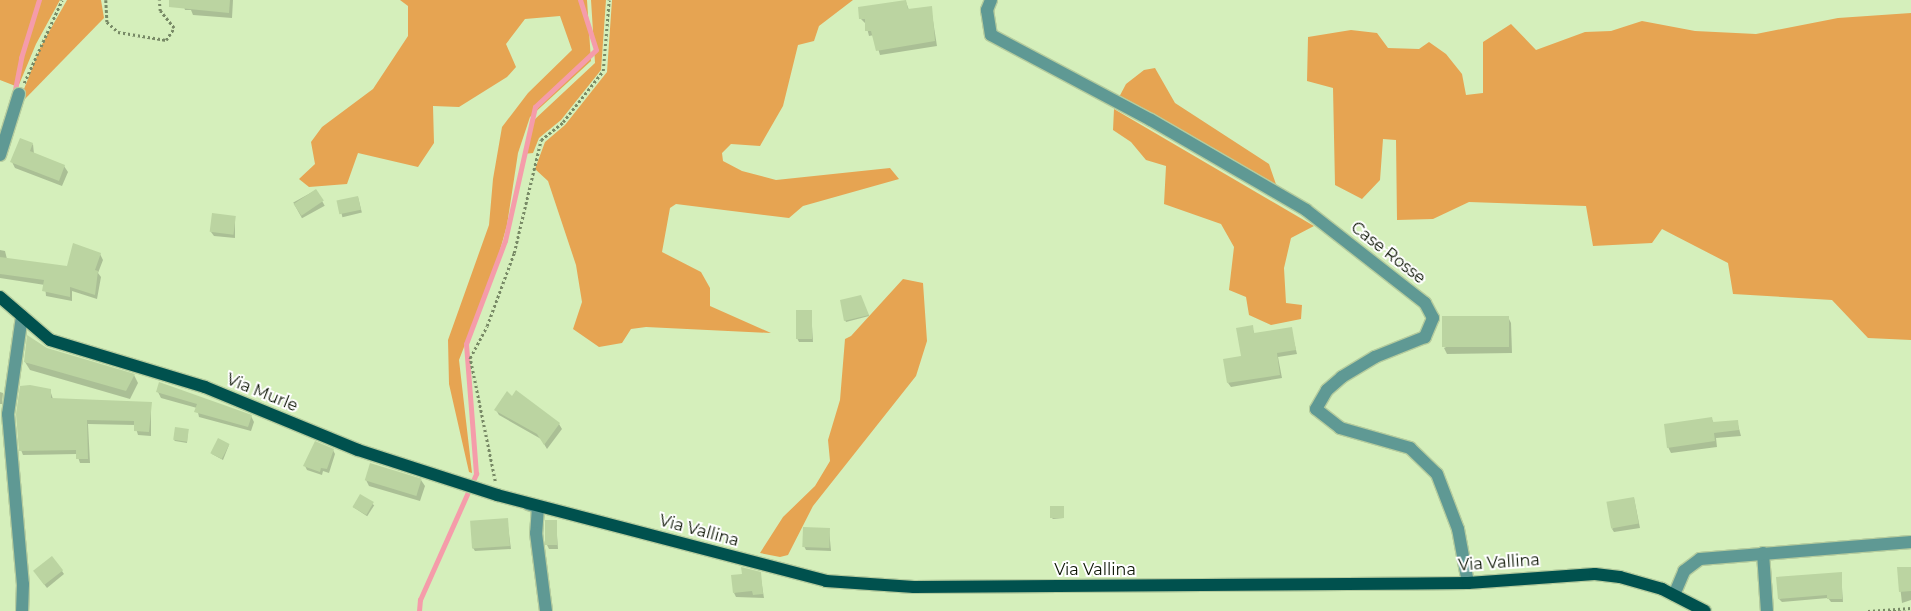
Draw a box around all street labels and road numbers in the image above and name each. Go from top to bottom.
street label: Case Rosse [1347,218,1429,288]
street label: Via Murle [224,370,300,416]
street label: Via Vallina [657,511,741,551]
street label: Via Vallina [1458,551,1540,575]
street label: Via Vallina [1054,560,1136,580]

